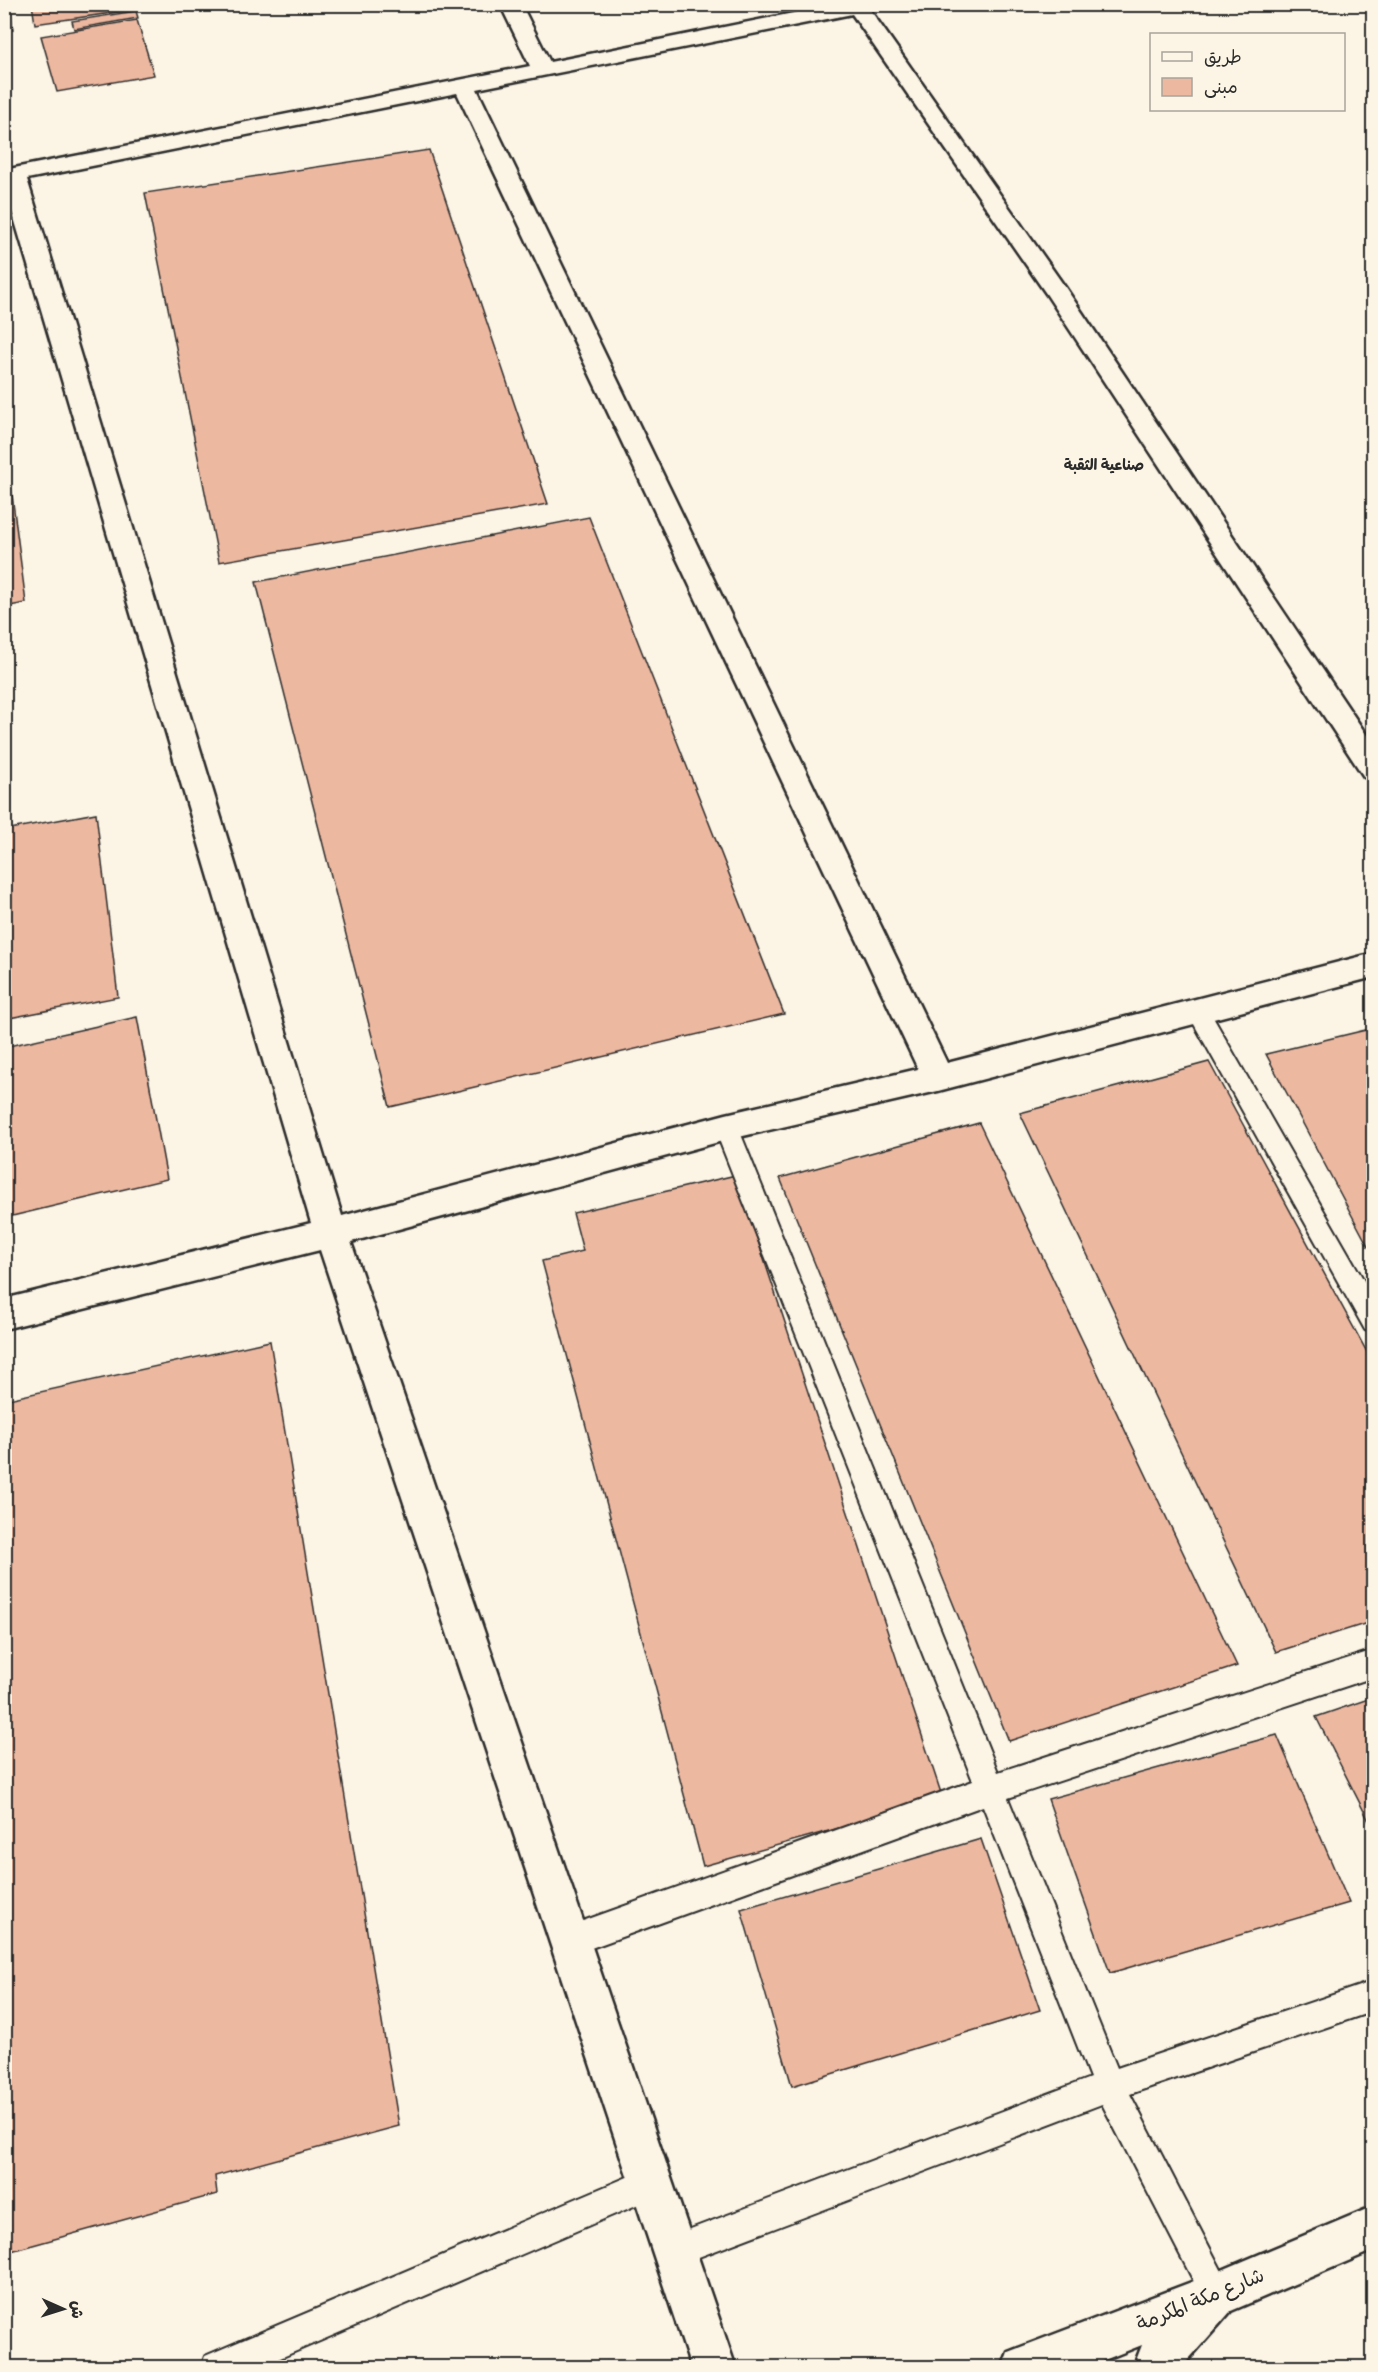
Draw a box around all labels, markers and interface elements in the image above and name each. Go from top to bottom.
legend [1150,33,1345,111]
text: طريق [1204,44,1242,69]
text: مبنى [1204,74,1238,99]
district label: صناعية الثقبة [1064,454,1144,475]
street label: شارع مكة المكرمة [1132,2261,1268,2337]
north arrow [33,2279,93,2339]
text: ش [67,2300,89,2319]

